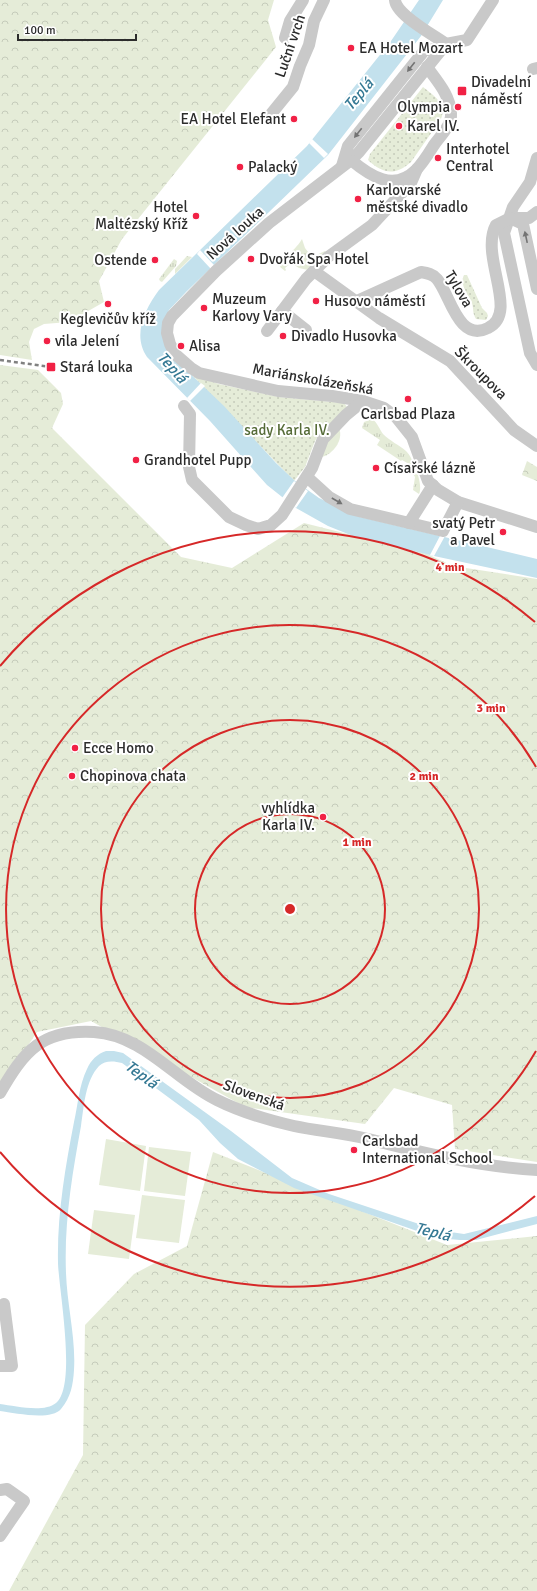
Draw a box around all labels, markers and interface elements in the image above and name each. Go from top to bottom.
street label: Luční vrch [271,12,309,80]
scale bar [18,16,136,42]
text: 100 m [24,23,56,38]
place label: EA Hotel Mozart [359,39,463,57]
marker: EA Hotel Mozart [346,43,356,53]
one-way arrow [407,61,415,72]
place label: Divadelní náměstí [471,73,531,108]
water label: Teplá [340,74,379,115]
marker: Divadelní náměstí [456,85,468,97]
place label: Olympia [397,98,450,116]
marker: Olympia [453,102,463,112]
place label: EA Hotel Elefant [181,110,286,128]
marker: EA Hotel Elefant [289,114,299,124]
place label: Karel IV. [407,117,460,135]
marker: Karel IV. [394,121,404,131]
one-way arrow [354,128,363,139]
place label: Interhotel Central [446,140,510,175]
marker: Interhotel Central [433,153,443,163]
place label: Palacký [248,158,297,176]
marker: Palacký [235,162,245,172]
place label: Karlovarské městské divadlo [366,181,468,216]
marker: Karlovarské městské divadlo [353,194,363,204]
place label: Hotel Maltézský Kříž [95,198,188,233]
street label: Nová louka [203,203,267,263]
marker: Hotel Maltézský Kříž [191,211,201,221]
one-way arrow [523,231,529,244]
place label: Dvořák Spa Hotel [259,250,369,268]
place label: Ostende [94,251,147,269]
marker: Dvořák Spa Hotel [246,254,256,264]
marker: Ostende [150,255,160,265]
street label: Tylova [441,267,477,311]
place label: Muzeum Karlovy Vary [212,290,292,325]
place label: Husovo náměstí [324,292,426,310]
marker: Husovo náměstí [311,296,321,306]
marker: Keglevičův kříž [103,299,113,309]
marker: Muzeum Karlovy Vary [199,303,209,313]
place label: Keglevičův kříž [60,310,156,328]
place label: Divadlo Husovka [291,327,397,345]
marker: Divadlo Husovka [278,331,288,341]
place label: vila Jelení [55,332,119,350]
marker: vila Jelení [42,336,52,346]
place label: Alisa [189,337,221,355]
marker: Alisa [176,341,186,351]
street label: Škroupova [451,342,512,403]
water label: Teplá [153,348,192,388]
place label: Stará louka [60,358,133,376]
street label: Mariánskolázeňská [251,359,375,399]
marker: Stará louka [45,361,57,373]
marker: Carlsbad Plaza [403,394,413,404]
place label: Carlsbad Plaza [361,405,455,423]
park label: sady Karla IV. [244,421,330,439]
place label: Grandhotel Pupp [144,451,251,469]
marker: Grandhotel Pupp [131,455,141,465]
place label: Císařské lázně [384,459,476,477]
marker: Císařské lázně [371,463,381,473]
one-way arrow [331,498,343,505]
place label: svatý Petr a Pavel [432,514,495,549]
marker: svatý Petr a Pavel [498,527,508,537]
text: 4 min [436,560,465,575]
text: 3 min [477,701,506,716]
place label: Ecce Homo [83,739,154,757]
marker: Ecce Homo [70,743,80,753]
place label: Chopinova chata [80,767,186,785]
text: 2 min [410,769,439,784]
marker: Chopinova chata [67,771,77,781]
place label: vyhlídka Karla IV. [262,799,315,834]
marker: vyhlídka Karla IV. [318,812,328,822]
text: 1 min [343,835,372,850]
centre of rings [283,902,297,916]
water label: Teplá [121,1056,163,1094]
street label: Slovenská [221,1076,287,1114]
place label: Carlsbad International School [362,1132,493,1167]
marker: Carlsbad International School [349,1145,359,1155]
water label: Teplá [413,1218,453,1246]

